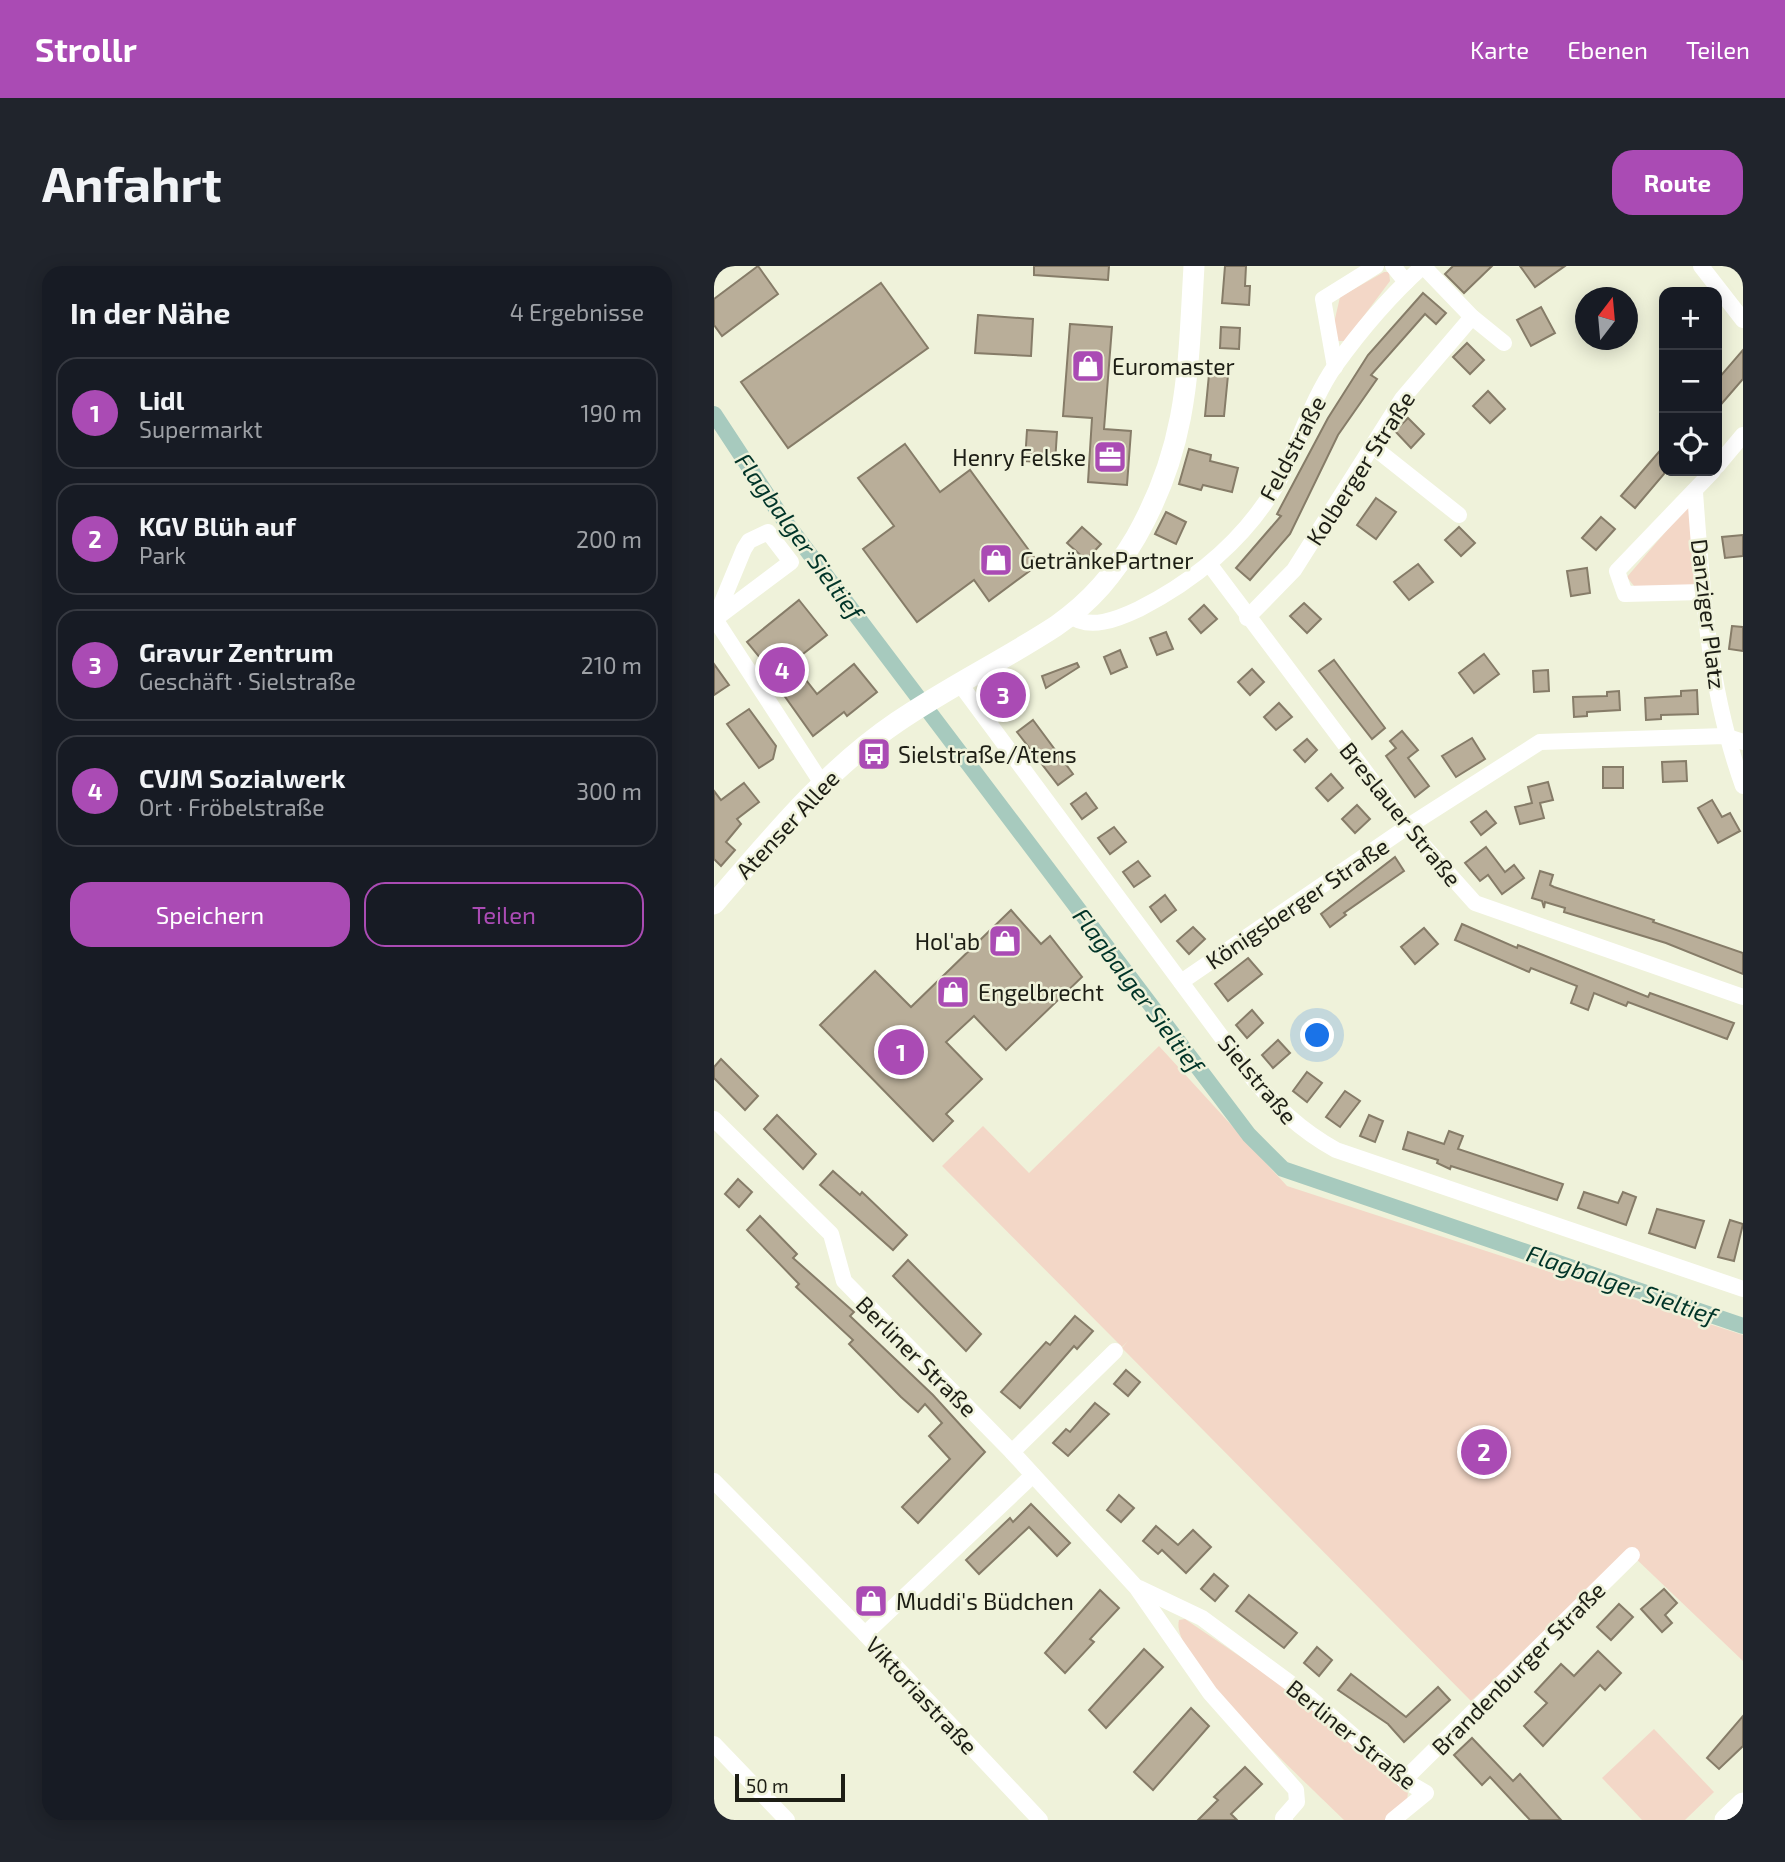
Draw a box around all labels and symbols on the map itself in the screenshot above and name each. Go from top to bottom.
north arrow [1575,287,1638,350]
shop icon: Euromaster [1069,347,1107,385]
place label: Euromaster [1112,352,1235,380]
street label: Kolberger Straße [1300,386,1420,550]
street label: Feldstraße [1253,391,1331,505]
office icon: Henry Felske [1091,438,1129,476]
place label: Henry Felske [952,443,1086,471]
water label: Flagbalger Sieltief [730,447,871,627]
street label: Danziger Platz [1686,537,1732,691]
shop icon: GetränkePartner [977,541,1015,579]
place label: GetränkePartner [1020,546,1194,574]
pin: 4 [759,644,805,696]
pin: 3 [980,669,1026,721]
bus stop icon: Sielstraße/Atens [855,735,893,773]
street label: Breslauer Straße [1334,736,1468,892]
place label: Sielstraße/Atens [898,740,1077,768]
street label: Atenser Allee [730,764,844,884]
street label: Königsberger Straße [1200,831,1394,975]
water label: Flagbalger Sieltief [1068,902,1212,1080]
shop icon: Hol'ab [986,922,1024,960]
place label: Hol'ab [915,927,980,955]
shop icon: Engelbrecht [934,973,972,1011]
place label: Engelbrecht [978,978,1104,1006]
your location [1300,1018,1334,1052]
pin: 1 [878,1026,924,1078]
street label: Sielstraße [1213,1029,1303,1129]
water label: Flagbalger Sieltief [1523,1238,1723,1331]
street label: Berliner Straße [851,1290,983,1422]
pin: 2 [1461,1426,1507,1478]
street label: Brandenburger Straße [1425,1575,1611,1761]
shop icon: Muddi's Büdchen [852,1582,890,1620]
place label: Muddi's Büdchen [896,1587,1074,1615]
street label: Viktoriastraße [860,1630,984,1760]
street label: Berliner Straße [1281,1673,1423,1795]
scale bar [735,1771,845,1803]

